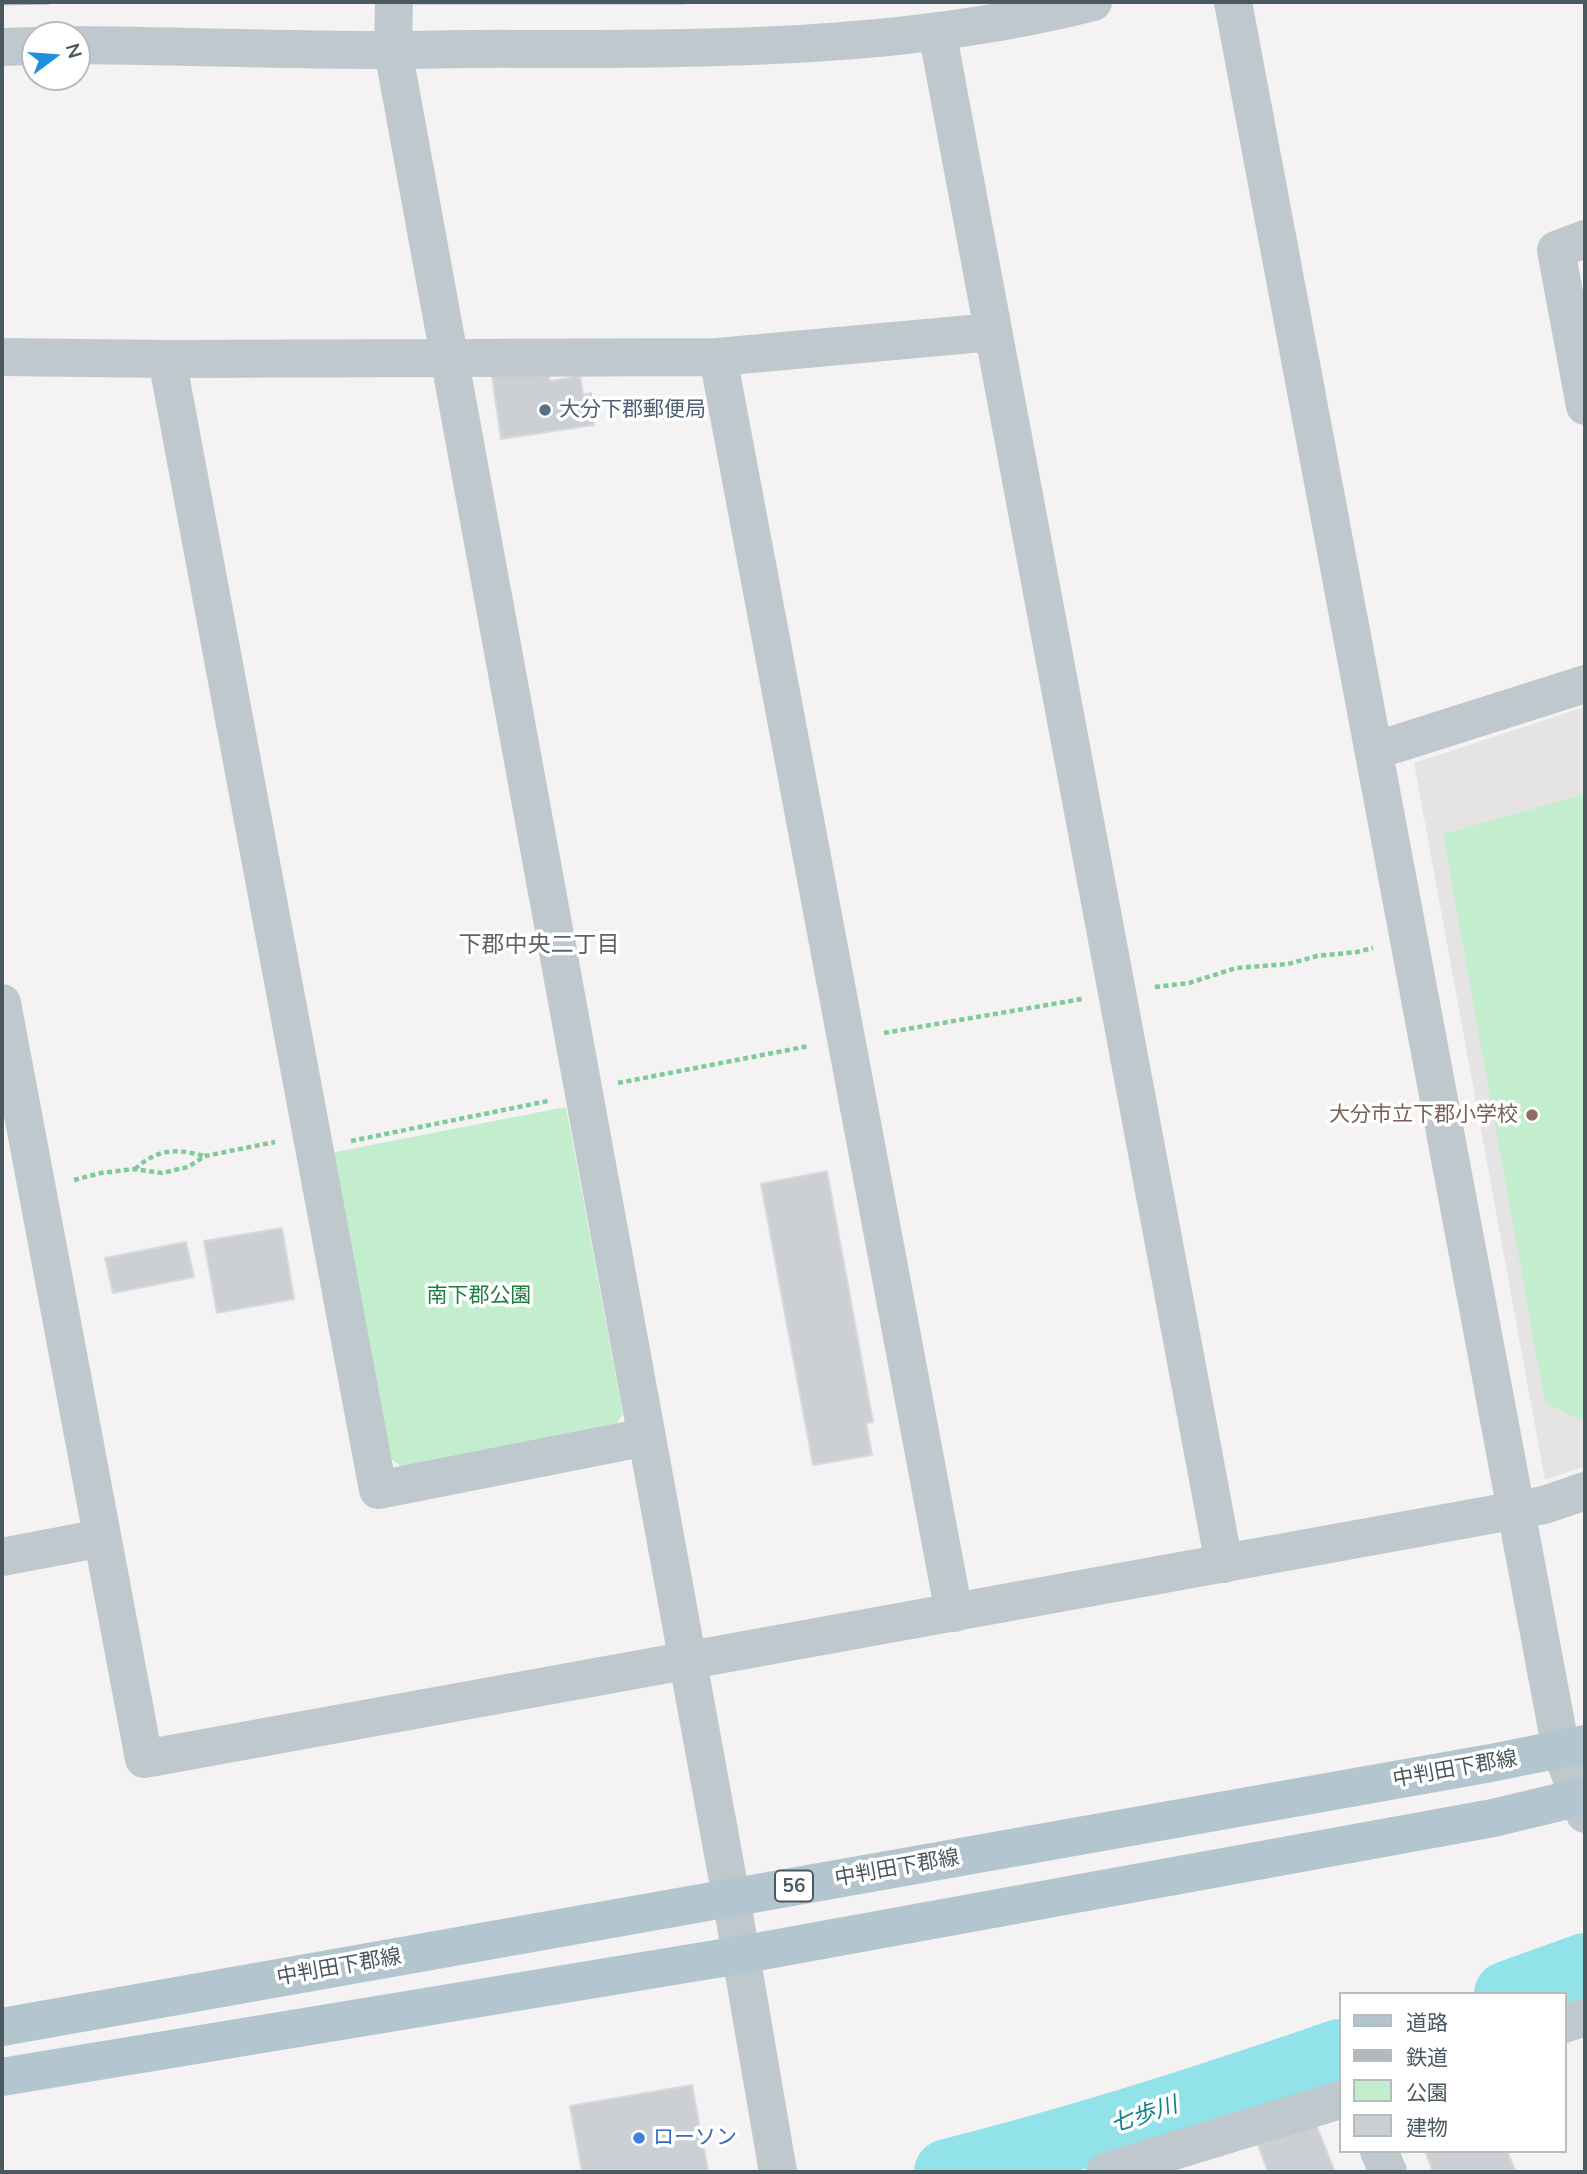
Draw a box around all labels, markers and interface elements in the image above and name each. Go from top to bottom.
north arrow [21,21,91,91]
text: N [61,41,88,61]
place label: 大分下郡郵便局 [559,397,706,423]
marker: 大分下郡郵便局 [537,402,553,418]
district label: 下郡中央二丁目 [459,931,619,959]
place label: 大分市立下郡小学校 [1329,1102,1518,1128]
marker: 大分市立下郡小学校 [1524,1107,1540,1123]
park label: 南下郡公園 [427,1283,531,1309]
street label: 中判田下郡線 [1391,1746,1519,1792]
street label: 中判田下郡線 [833,1845,961,1891]
road number: 56 [775,1870,813,1902]
street label: 中判田下郡線 [275,1944,403,1990]
legend [1338,1992,1566,2153]
text: 道路 [1406,2009,1448,2035]
text: 鉄道 [1406,2044,1448,2070]
text: 公園 [1406,2079,1448,2105]
water label: 七歩川 [1107,2091,1181,2139]
text: 建物 [1406,2114,1448,2140]
place label: ローソン [653,2125,737,2151]
marker: ローソン [631,2130,647,2146]

